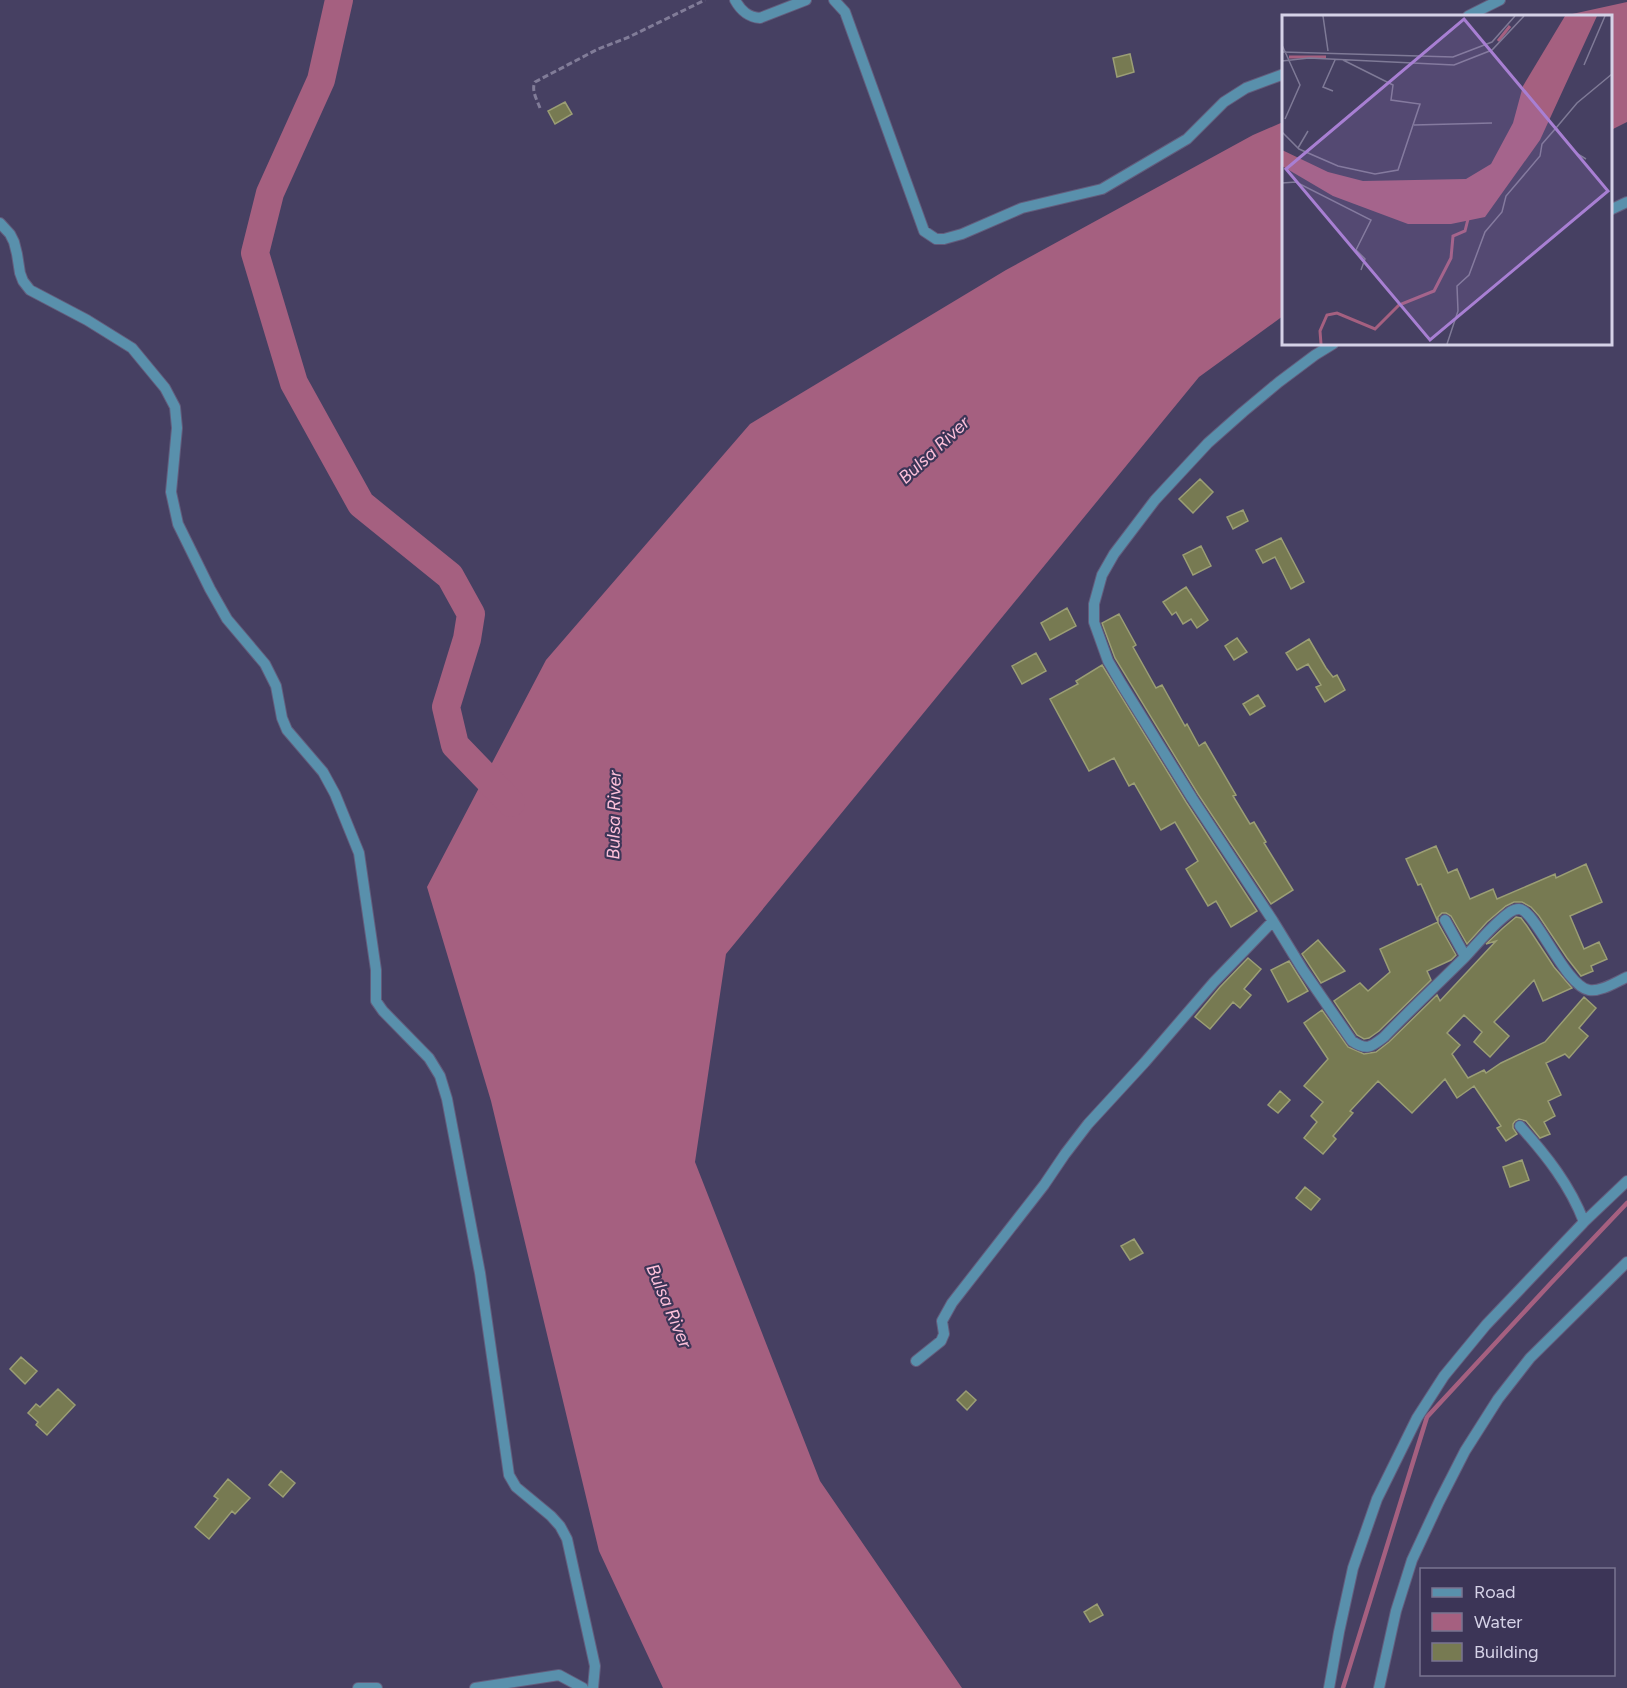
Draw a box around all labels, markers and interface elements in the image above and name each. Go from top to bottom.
inset map [1282,15,1612,345]
water label: Bulsa River [894,411,975,488]
water label: Bulsa River [602,769,626,860]
water label: Bulsa River [641,1261,697,1352]
legend [1420,1568,1615,1676]
text: Road [1474,1581,1515,1603]
text: Water [1474,1611,1522,1633]
text: Building [1474,1641,1539,1663]

